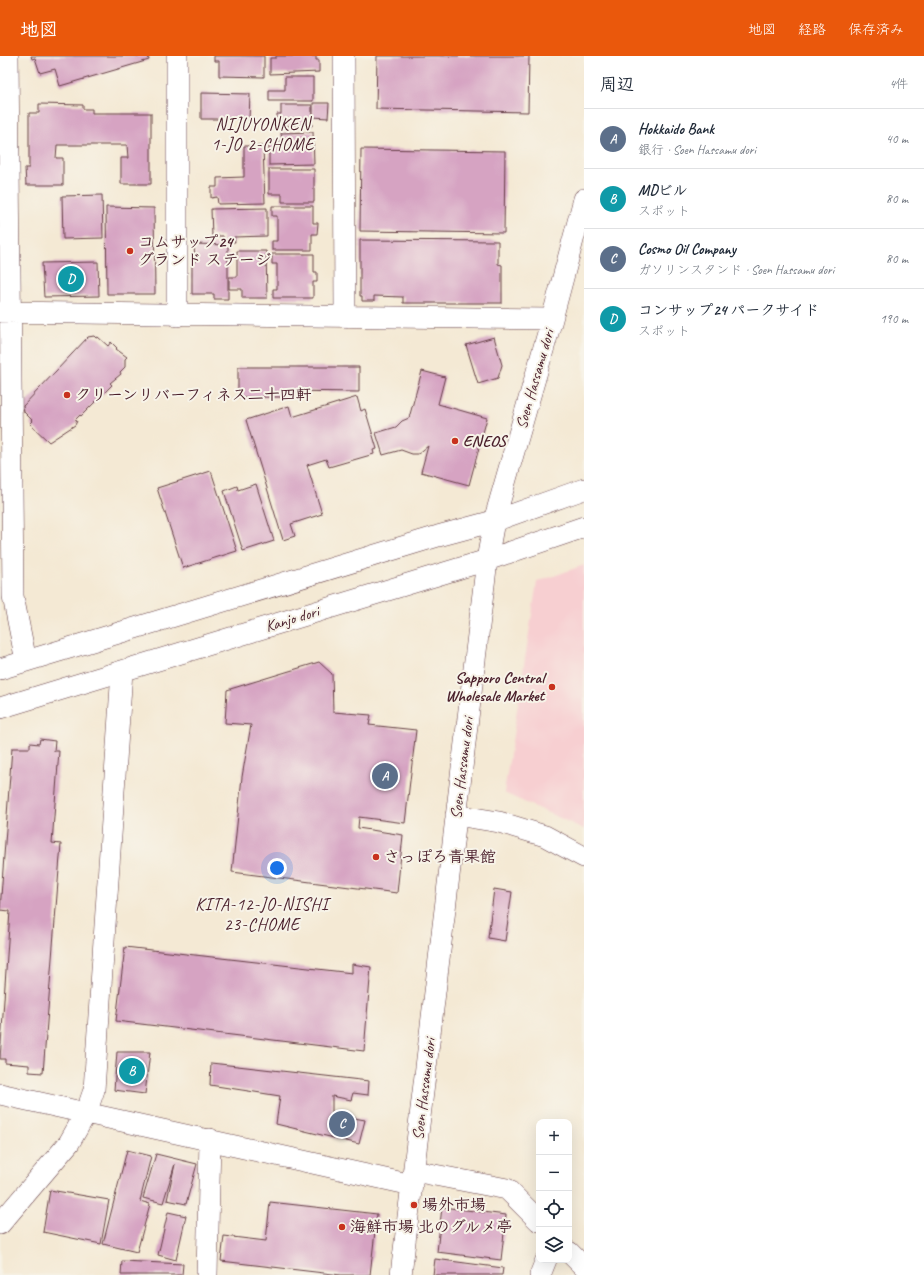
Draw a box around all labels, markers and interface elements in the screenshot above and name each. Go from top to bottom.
text: 地図 [20,18,58,42]
text: 地図 [748,21,776,38]
text: 経路 [798,21,826,38]
text: 保存済み [848,21,904,38]
text: 周辺 [600,74,634,95]
text: 4件 [889,76,908,92]
district label: NIJUYONKEN 1-JO 2-CHOME [211,114,316,155]
text: Hokkaido Bank [638,120,714,139]
text: A [610,131,616,147]
text: 40 m [886,131,908,147]
text: 銀行 · Soen Hassamu dori [638,142,756,158]
text: MDビル [638,181,687,200]
text: B [610,191,616,207]
text: 80 m [886,191,908,207]
text: スポット [638,203,690,219]
place label: コムサップ24 グランド ステージ [138,232,271,270]
text: Cosmo Oil Company [638,240,736,259]
marker: コムサップ24 グランド ステージ [125,246,135,256]
text: C [610,251,616,267]
text: 80 m [886,251,908,267]
text: ガソリンスタンド · Soen Hassamu dori [638,262,834,278]
pin: D [58,264,84,294]
text: コンサップ24 パークサイド [638,301,819,320]
text: D [609,311,617,327]
text: 190 m [880,311,908,327]
text: スポット [638,323,690,339]
street label: Soen Hassamu dori [511,325,559,431]
place label: クリーンリバーフィネス二十四軒 [75,385,312,405]
marker: クリーンリバーフィネス二十四軒 [62,390,72,400]
place label: ENEOS [463,431,509,451]
marker: ENEOS [450,436,460,446]
street label: Kanjo dori [263,601,323,637]
place label: Sapporo Central Wholesale Market [445,668,547,706]
marker: Sapporo Central Wholesale Market [547,682,557,692]
street label: Soen Hassamu dori [446,714,478,820]
pin: A [372,761,398,791]
place label: さっぽろ青果館 [384,847,496,867]
marker: さっぽろ青果館 [371,852,381,862]
your location [267,858,287,878]
district label: KITA-12-JO-NISHI 23-CHOME [195,894,332,935]
street label: Soen Hassamu dori [408,1035,440,1141]
pin: B [119,1056,145,1086]
pin: C [329,1109,355,1139]
map controls [536,1119,572,1263]
button: + [536,1119,572,1155]
button: − [536,1155,572,1191]
button: locate [536,1191,572,1227]
place label: 場外市場 [422,1195,486,1215]
marker: 場外市場 [409,1200,419,1210]
place label: 海鮮市場 北のグルメ亭 [350,1217,513,1237]
marker: 海鮮市場 北のグルメ亭 [337,1222,347,1232]
button: layers [536,1227,572,1263]

